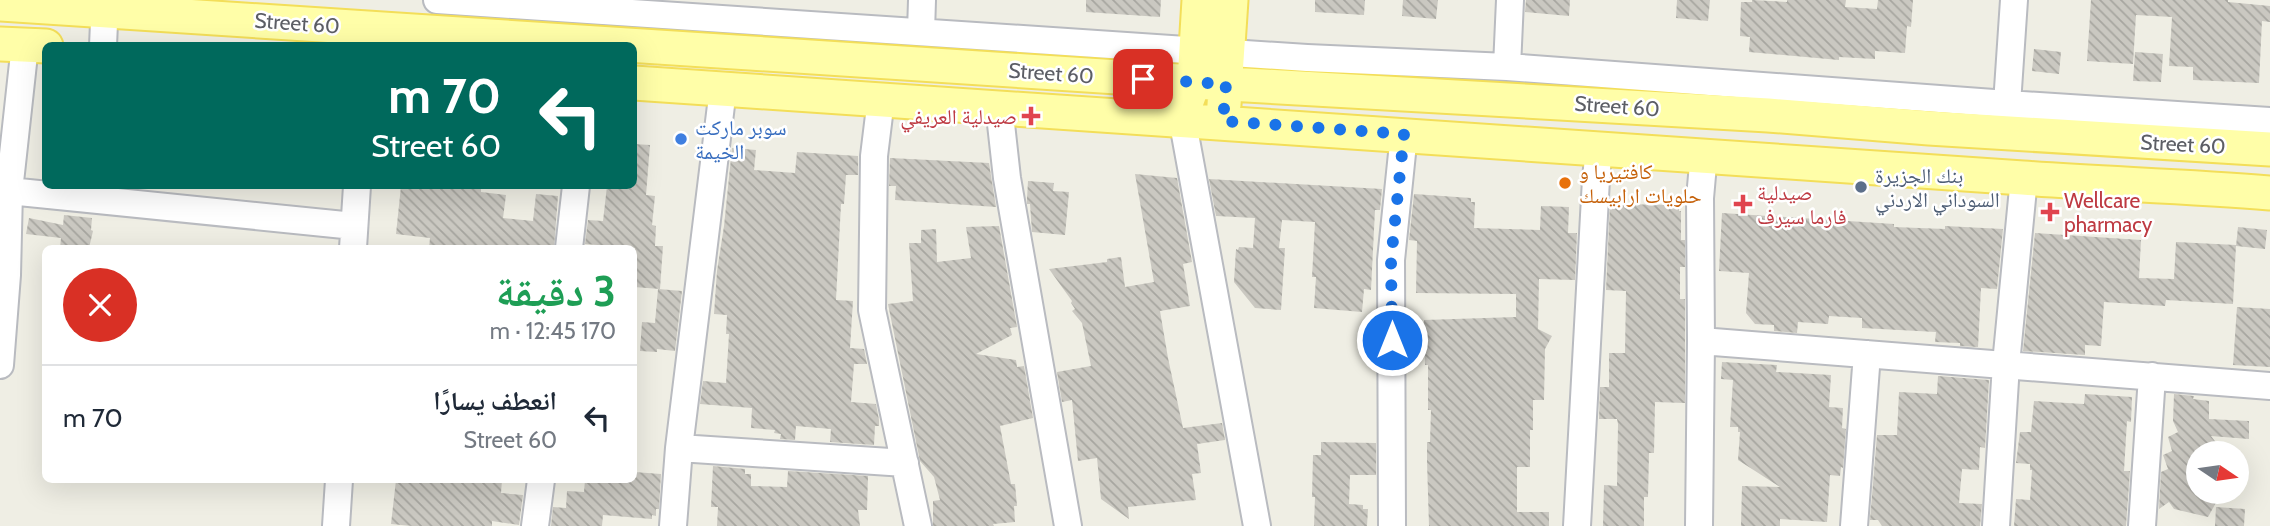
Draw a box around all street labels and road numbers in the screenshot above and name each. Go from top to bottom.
street label: Street 60 [254,8,340,38]
street label: Street 60 [1008,58,1094,88]
street label: Street 60 [1574,91,1660,121]
street label: Street 60 [2140,129,2226,159]

